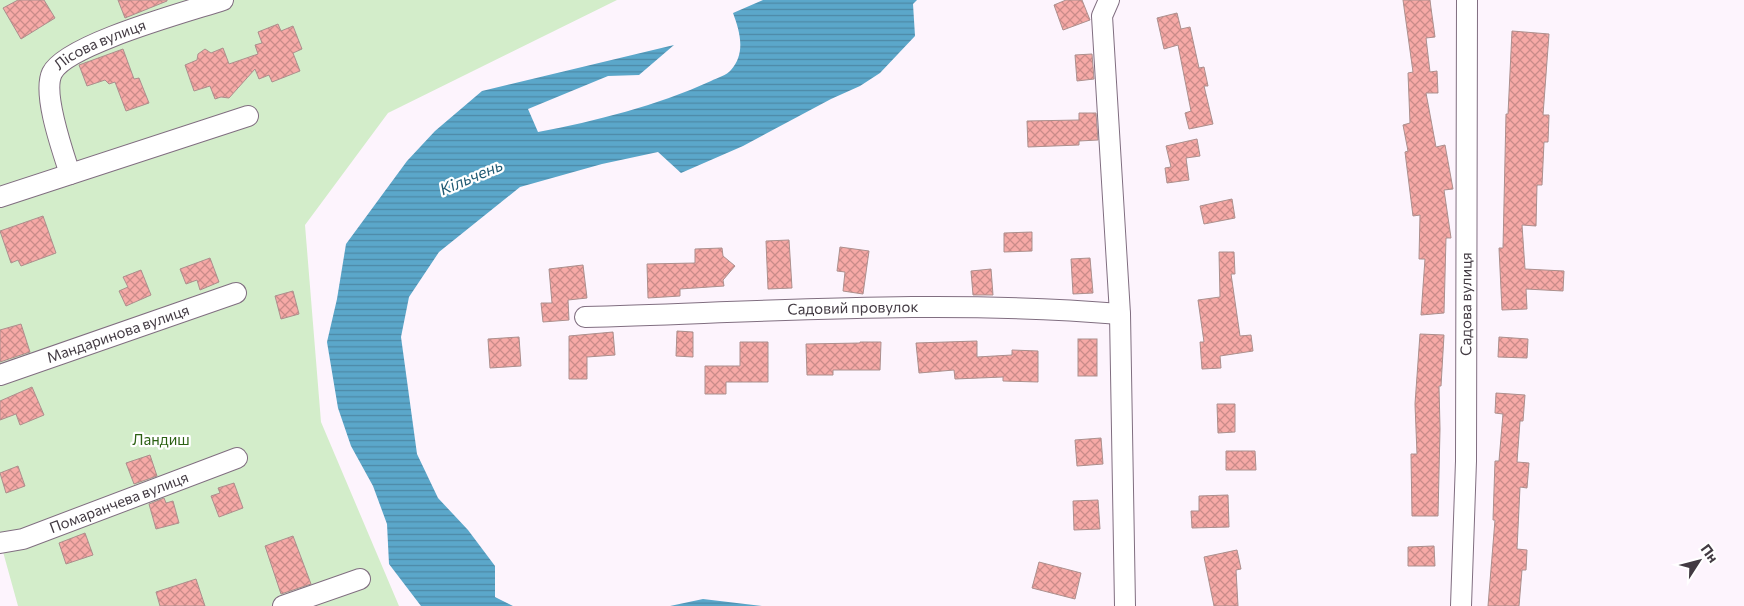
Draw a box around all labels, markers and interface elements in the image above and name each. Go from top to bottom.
street label: Лісова вулиця [50,15,148,73]
water label: Кільчень [436,155,505,198]
street label: Садова вулиця [1456,252,1474,356]
street label: Садовий провулок [787,297,918,318]
street label: Мандаринова вулиця [44,300,191,366]
park label: Ландиш [132,430,190,448]
street label: Помаранчева вулиця [47,467,191,536]
north arrow [1674,536,1724,586]
text: Пн [1698,541,1722,566]

